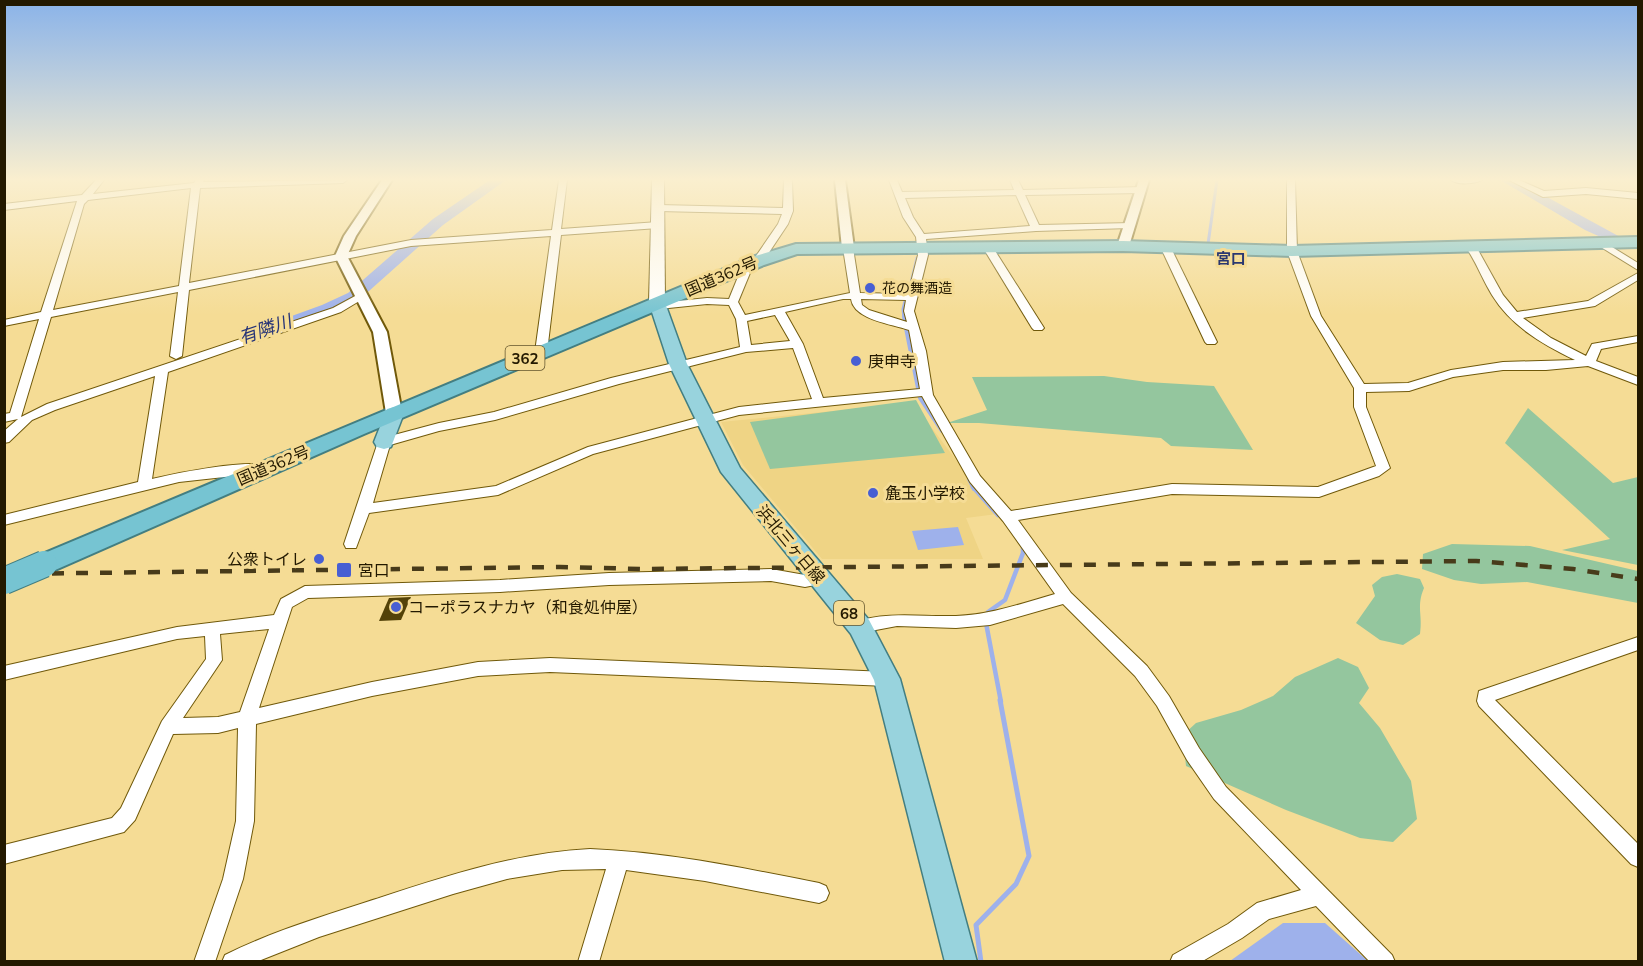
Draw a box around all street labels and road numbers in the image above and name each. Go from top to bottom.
street label: 国道362号 [682,252,760,300]
road number: 362 [506,346,544,370]
street label: 国道362号 [234,441,312,489]
street label: 浜北三ヶ日線 [752,501,830,587]
road number: 68 [834,601,864,625]

